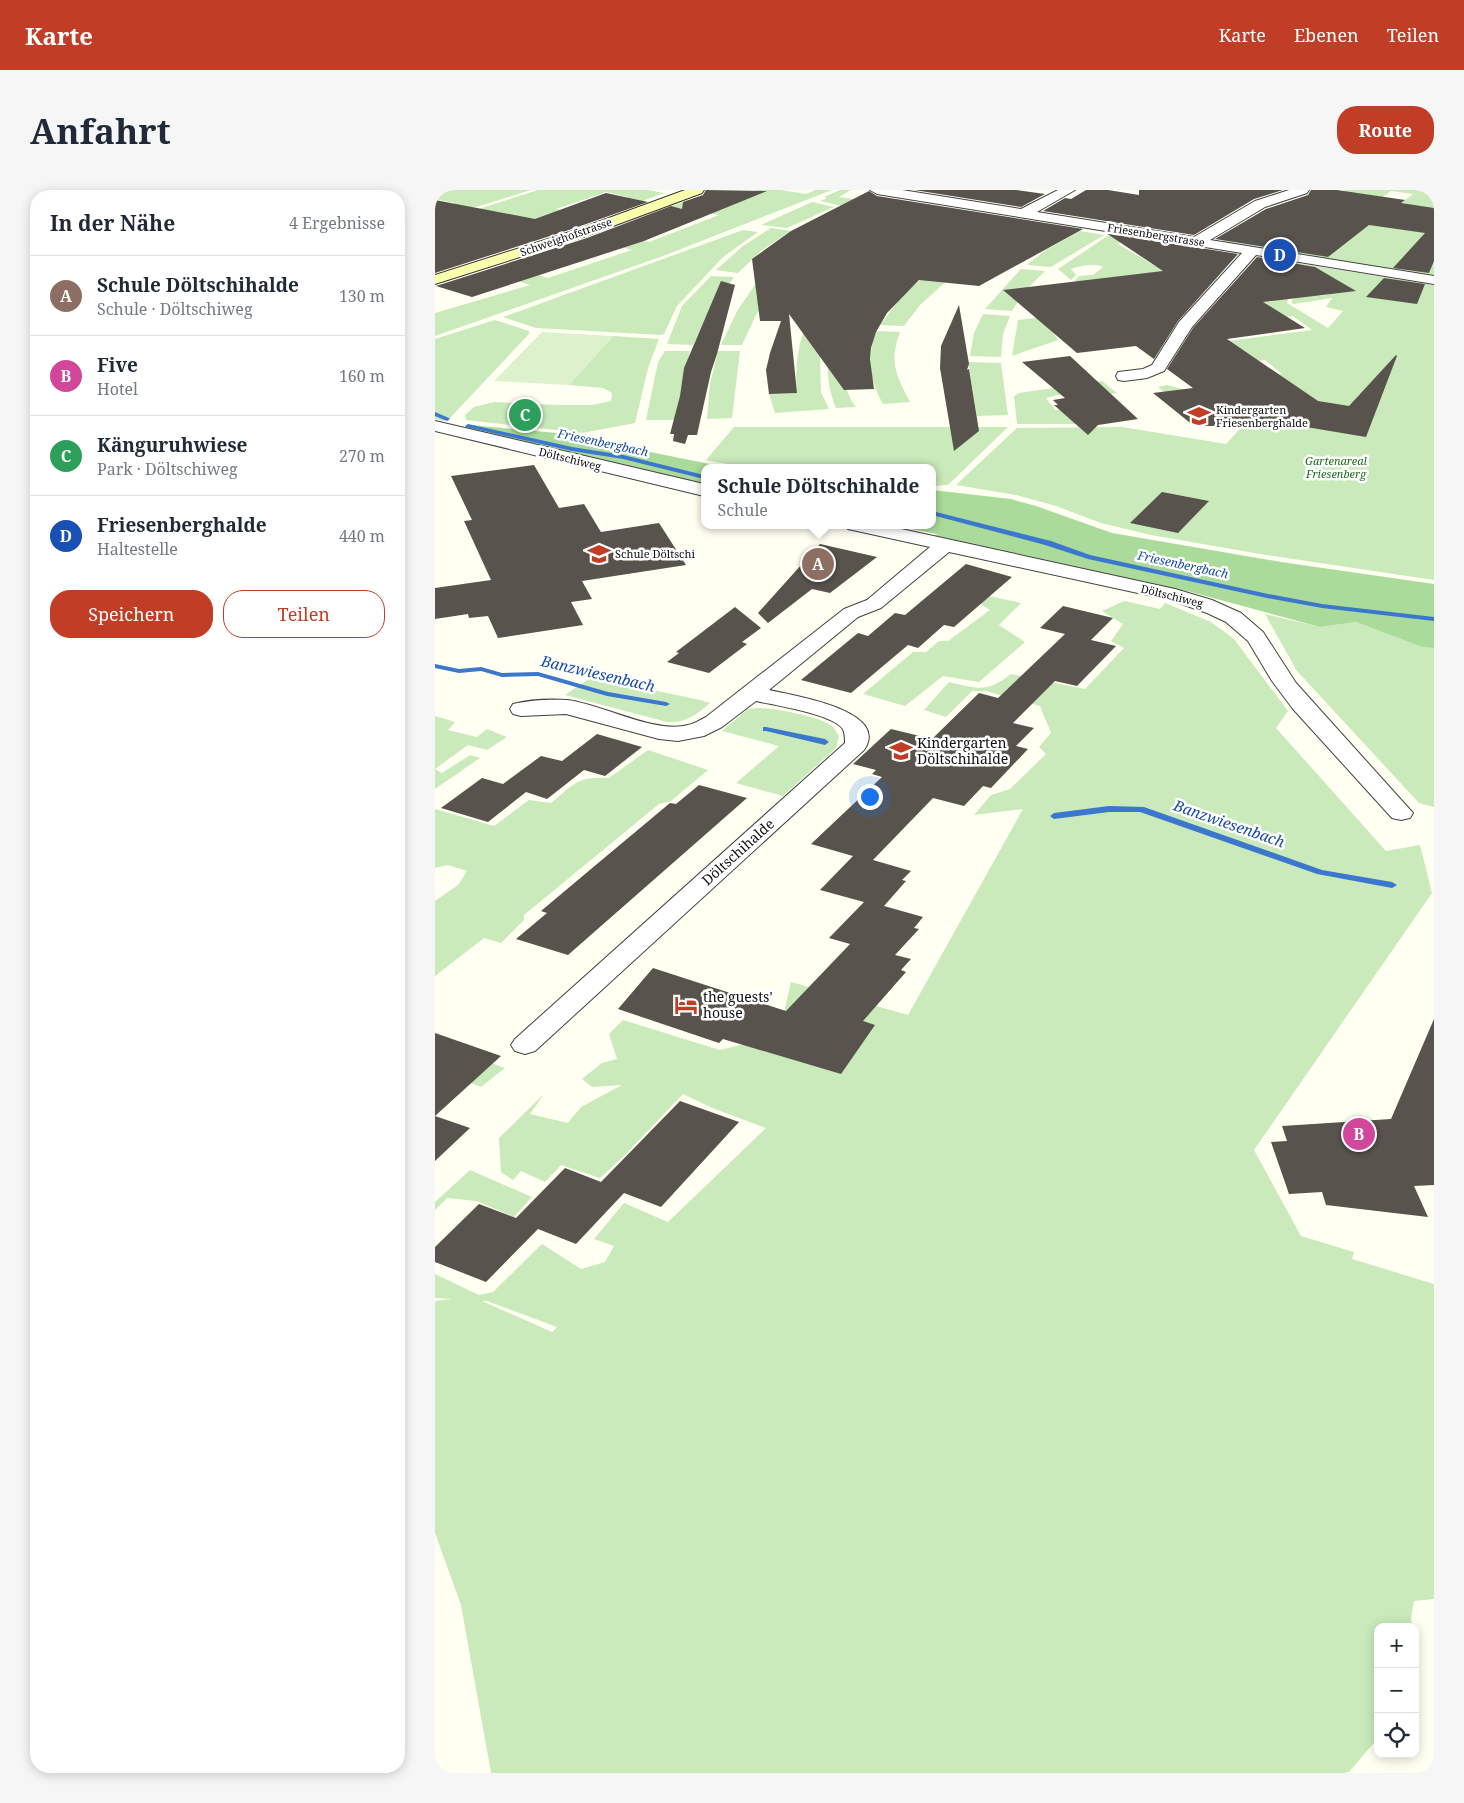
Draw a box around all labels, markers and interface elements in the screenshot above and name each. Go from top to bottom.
text: Karte [25,19,93,52]
text: Karte [1219,23,1266,47]
text: Ebenen [1294,23,1359,47]
text: Teilen [1387,23,1439,47]
button: Route [1337,106,1434,154]
text: Anfahrt [30,107,171,154]
text: In der Nähe [50,209,175,237]
text: 4 Ergebnisse [289,212,385,234]
street label: Schweighofstrasse [518,214,614,259]
street label: Friesenbergstrasse [1106,219,1206,250]
pin: D [1264,236,1296,274]
text: Schule Döltschihalde [97,272,299,298]
text: A [60,285,72,307]
text: 130 m [339,285,385,307]
text: Schule · Döltschiweg [97,298,253,320]
text: Five [97,352,138,378]
text: B [61,365,71,387]
text: 160 m [339,365,385,387]
text: Hotel [97,378,138,400]
pin: C [509,396,541,434]
place label: Kindergarten Friesenberghalde [1216,402,1308,430]
school or university icon: Kindergarten Friesenberghalde [1186,403,1212,429]
water label: Friesenbergbach [555,424,650,460]
text: Känguruhwiese [97,432,247,458]
street label: Döltschiweg [537,444,603,474]
text: C [61,445,71,467]
text: 270 m [339,445,385,467]
park label: Gartenareal Friesenberg [1305,453,1368,481]
text: Park · Döltschiweg [97,458,238,480]
popup [701,464,936,529]
text: Schule Döltschihalde [718,473,919,499]
text: Schule [718,499,768,521]
text: Friesenberghalde [97,512,267,538]
text: D [60,525,72,547]
text: 440 m [339,525,385,547]
text: Haltestelle [97,538,178,560]
school or university icon: Schule Döltschi [586,541,612,567]
pin: A [802,545,834,583]
place label: Schule Döltschi [615,546,696,561]
water label: Friesenbergbach [1135,546,1230,582]
street label: Döltschiweg [1139,581,1205,611]
button: Speichern [50,590,213,638]
button: Teilen [223,590,385,638]
water label: Banzwiesenbach [538,650,657,696]
place label: Kindergarten Döltschihalde [917,733,1008,768]
school or university icon: Kindergarten Döltschihalde [888,738,914,764]
your location [857,784,883,810]
water label: Banzwiesenbach [1170,794,1287,851]
street label: Döltschihalde [697,814,778,889]
place label: the guests' house [703,987,773,1022]
hotel icon: the guests' house [673,992,699,1018]
pin: B [1343,1115,1375,1153]
map controls [1374,1623,1419,1758]
button: + [1374,1623,1419,1668]
button: − [1374,1668,1419,1713]
button: locate [1374,1713,1419,1758]

